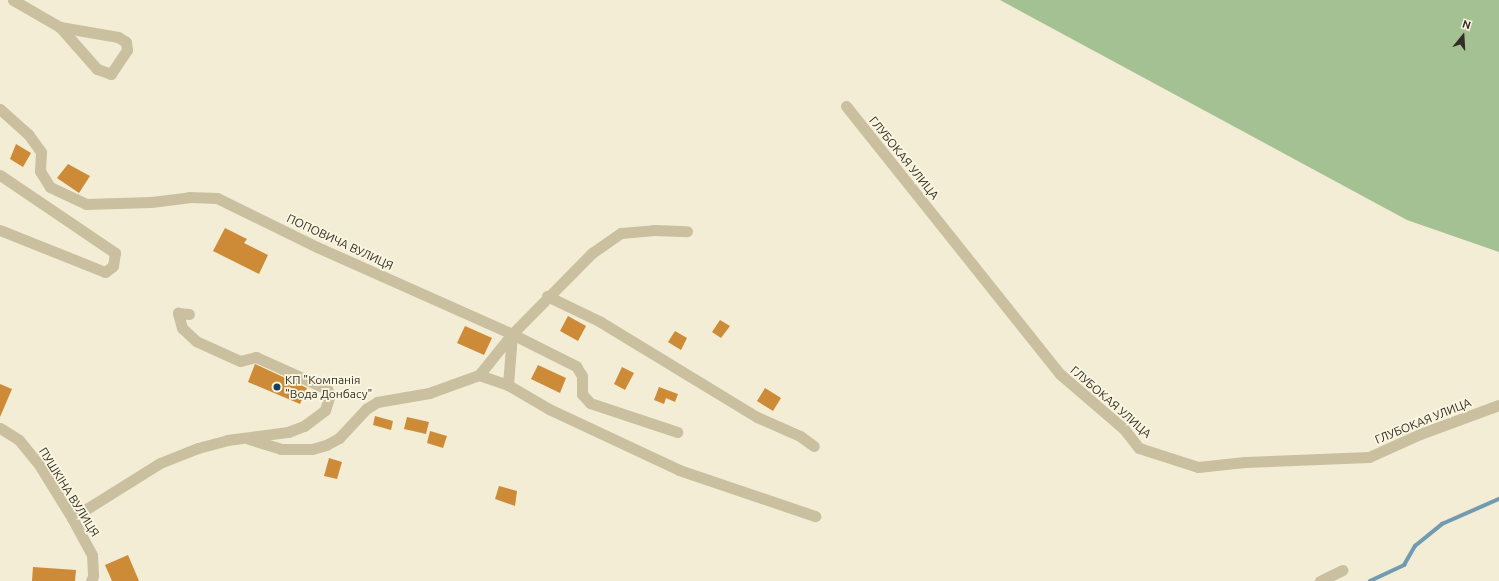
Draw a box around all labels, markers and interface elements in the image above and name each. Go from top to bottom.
north arrow [1443,16,1483,56]
text: N [1461,18,1472,32]
street label: ГЛУБОКАЯ УЛИЦА [866,114,942,202]
street label: ПОПОВИЧА ВУЛИЦЯ [285,211,395,273]
street label: ГЛУБОКАЯ УЛИЦА [1068,363,1154,441]
place label: КП "Компанія "Вода Донбасу" [285,373,372,401]
marker: КП "Компанія "Вода Донбасу" [272,382,282,392]
street label: ГЛУБОКАЯ УЛИЦА [1373,395,1473,447]
street label: ПУШКІНА ВУЛИЦЯ [36,445,102,539]

